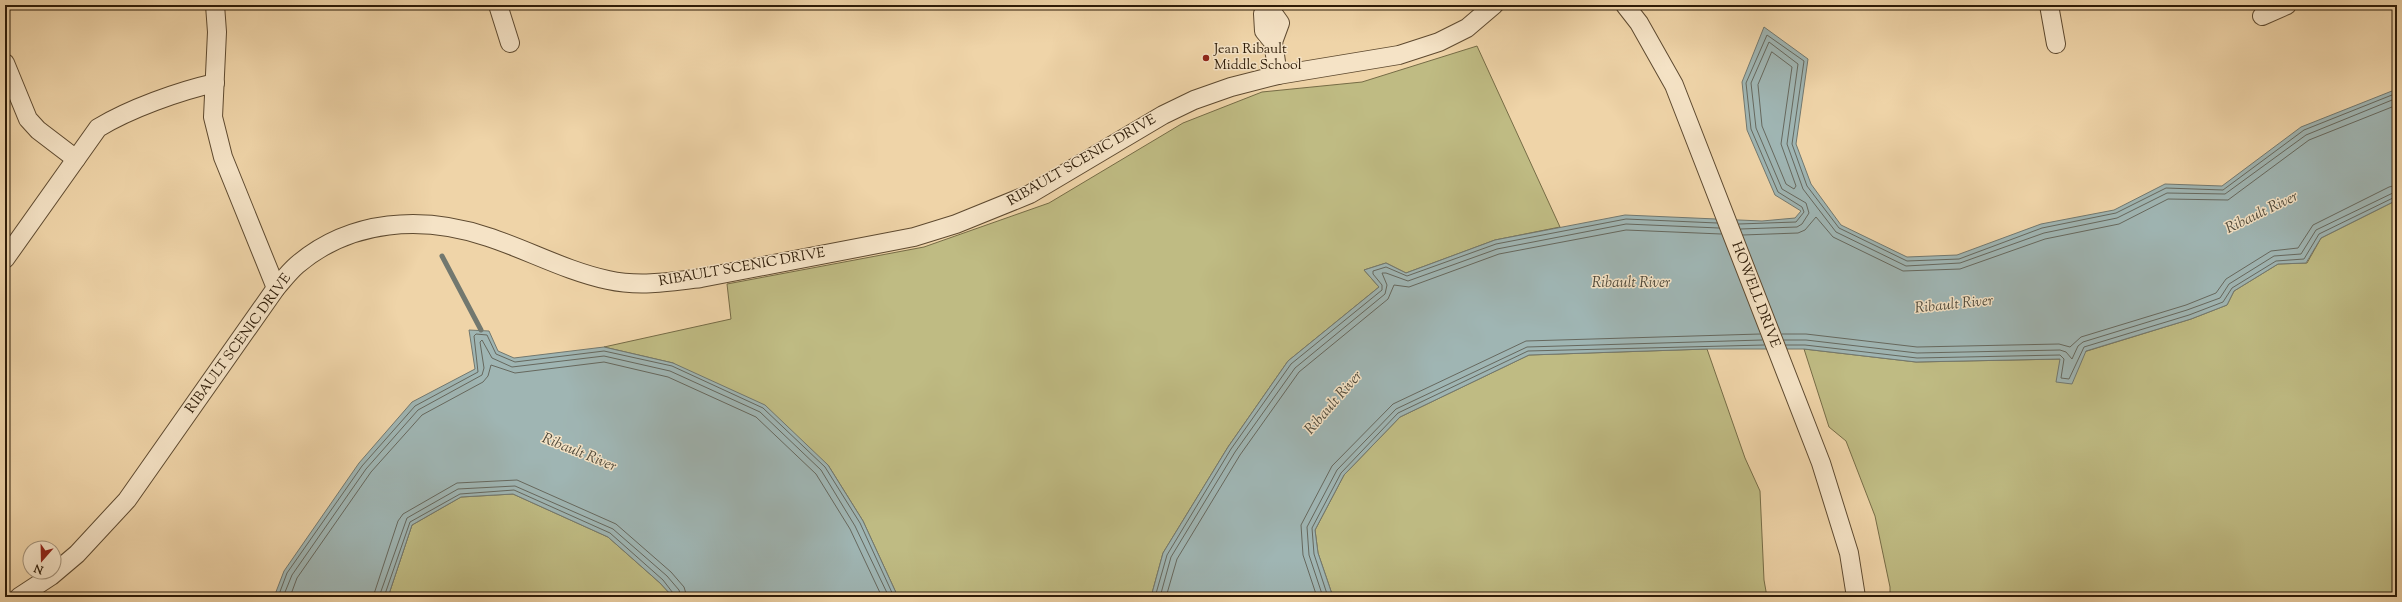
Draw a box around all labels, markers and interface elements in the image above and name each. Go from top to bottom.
place label: Jean Ribault Middle School [1213,40,1302,76]
marker: Jean Ribault Middle School [1201,53,1211,63]
street label: RIBAULT SCENIC DRIVE [1004,110,1161,212]
water label: Ribault River [2222,186,2303,240]
street label: HOWELL DRIVE [1726,239,1785,351]
street label: RIBAULT SCENIC DRIVE [657,243,827,292]
street label: RIBAULT SCENIC DRIVE [181,269,297,418]
water label: Ribault River [1592,273,1671,294]
water label: Ribault River [1914,290,1995,320]
water label: Ribault River [1300,366,1368,440]
water label: Ribault River [539,429,620,478]
north arrow [22,540,62,580]
text: N [32,559,47,578]

